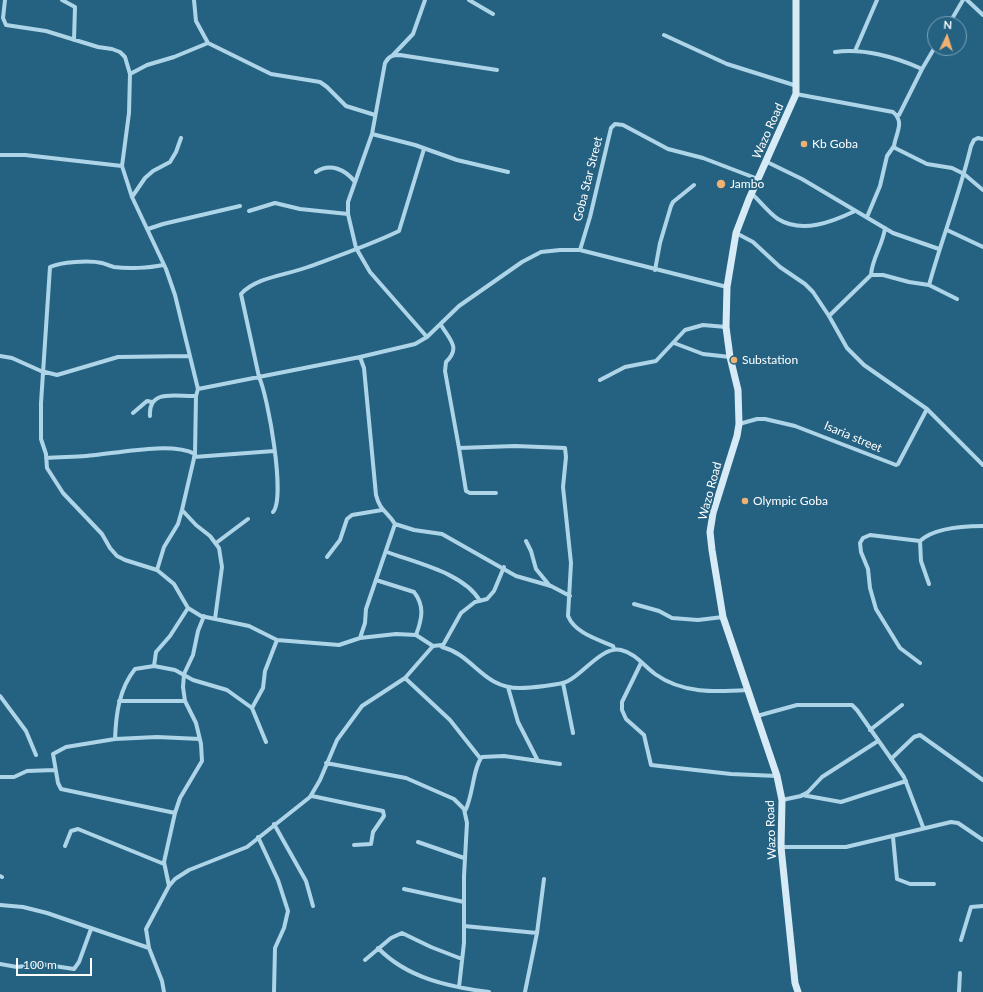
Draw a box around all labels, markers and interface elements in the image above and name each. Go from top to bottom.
north arrow [927,16,967,56]
text: N [943,18,952,31]
street label: Wazo Road [749,101,787,161]
street label: Goba Star Street [571,135,605,223]
place label: Kb Goba [812,137,858,151]
marker: Kb Goba [799,139,809,149]
place label: Jambo [730,177,764,191]
marker: Jambo [715,178,727,190]
place label: Substation [742,353,798,367]
marker: Substation [729,355,739,365]
street label: Isaria street [822,418,884,456]
street label: Wazo Road [695,460,725,522]
place label: Olympic Goba [753,494,828,508]
marker: Olympic Goba [740,496,750,506]
street label: Wazo Road [763,800,779,860]
scale bar [18,950,94,976]
text: 100 m [23,957,57,972]

